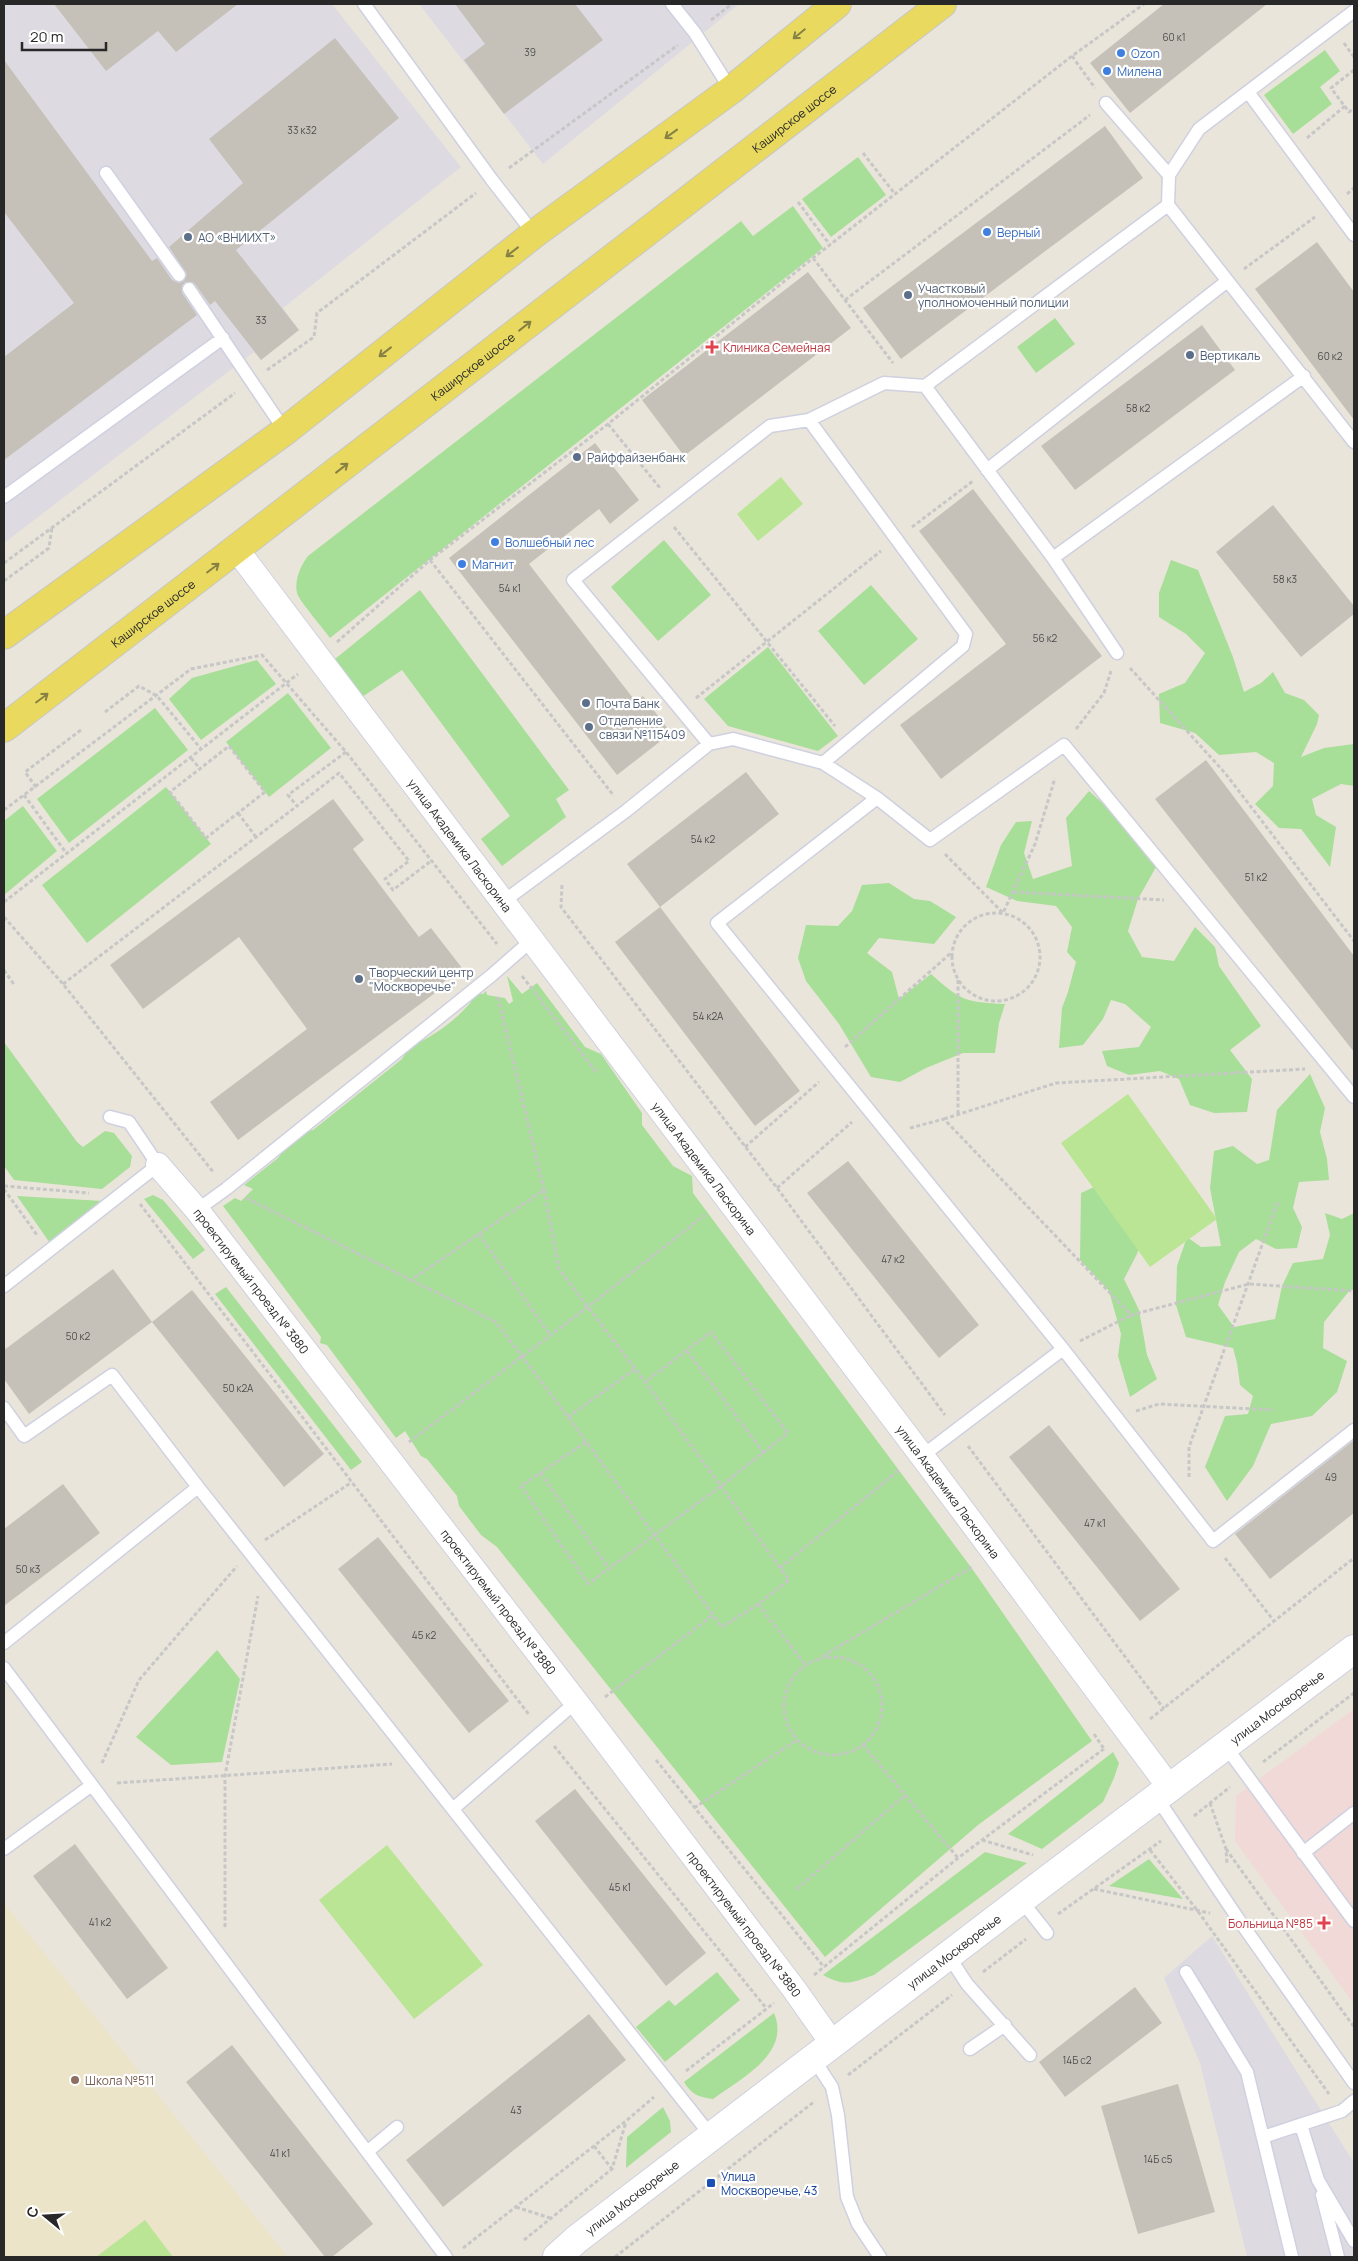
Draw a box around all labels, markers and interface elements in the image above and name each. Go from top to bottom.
scale bar [22,20,106,52]
text: 20 m [30,26,63,47]
one-way arrow [793,29,806,40]
house number: 60 к1 [1162,30,1186,44]
house number: 39 [524,45,536,59]
place label: Ozon [1131,45,1160,62]
marker: Ozon [1115,47,1127,59]
place label: Милена [1117,63,1162,80]
marker: Милена [1101,65,1113,77]
street label: Каширское шоссе [748,80,840,156]
house number: 33 к32 [287,123,317,137]
one-way arrow [664,129,678,139]
place label: Верный [997,224,1040,241]
marker: Верный [981,226,993,238]
place label: АО «ВНИИХТ» [198,229,276,246]
marker: АО «ВНИИХТ» [182,231,194,243]
one-way arrow [506,246,519,257]
place label: Участковый уполномоченный полиции [918,280,1068,311]
marker: Участковый уполномоченный полиции [902,289,914,301]
house number: 33 [255,313,267,327]
one-way arrow [518,320,531,331]
street label: Каширское шоссе [427,328,518,404]
place label: Клиника Семейная [723,339,830,356]
marker: Клиника Семейная [705,340,719,354]
one-way arrow [378,347,391,358]
place label: Вертикаль [1200,347,1260,364]
marker: Вертикаль [1184,349,1196,361]
house number: 60 к2 [1318,349,1343,363]
house number: 58 к2 [1126,401,1150,415]
place label: Райффайзенбанк [587,449,686,466]
marker: Райффайзенбанк [571,451,583,463]
one-way arrow [335,463,348,474]
place label: Волшебный лес [505,534,595,551]
marker: Волшебный лес [489,536,501,548]
place label: Магнит [472,556,514,573]
marker: Магнит [456,558,468,570]
one-way arrow [206,562,219,573]
house number: 58 к3 [1273,572,1297,586]
street label: Каширское шоссе [107,575,198,651]
house number: 54 к1 [499,581,521,595]
house number: 56 к2 [1033,631,1058,645]
one-way arrow [36,693,49,704]
place label: Почта Банк [596,695,661,712]
marker: Почта Банк [580,697,592,709]
place label: Отделение связи №115409 [599,712,685,743]
marker: Отделение связи №115409 [583,721,595,733]
street label: улица Академика Ласкорина [404,775,516,915]
house number: 54 к2 [691,832,715,846]
house number: 51 к2 [1245,870,1267,884]
place label: Творческий центр "Москворечье" [369,964,474,995]
marker: Творческий центр "Москворечье" [353,973,365,985]
house number: 54 к2А [693,1009,724,1023]
street label: улица Академика Ласкорина [648,1098,760,1238]
street label: проектируемый проезд № 3880 [190,1205,313,1357]
house number: 47 к2 [881,1252,905,1266]
house number: 50 к2 [66,1329,91,1343]
house number: 50 к2А [223,1381,254,1395]
street label: улица Академика Ласкорина [893,1421,1004,1562]
house number: 49 [1325,1470,1337,1484]
house number: 47 к1 [1084,1516,1106,1530]
street label: проектируемый проезд № 3880 [437,1525,560,1678]
house number: 50 к3 [16,1562,40,1576]
house number: 45 к2 [412,1628,436,1642]
street label: улица Москворечье [1226,1666,1327,1748]
street label: проектируемый проезд № 3880 [683,1847,805,2000]
house number: 45 к1 [609,1880,631,1894]
street label: улица Москворечье [903,1910,1004,1993]
house number: 41 к2 [89,1915,112,1929]
place label: Больница №85 [1228,1915,1313,1932]
marker: Больница №85 [1317,1916,1331,1930]
house number: 14Б с2 [1062,2053,1092,2067]
place label: Школа №511 [85,2072,154,2089]
marker: Школа №511 [69,2074,81,2086]
house number: 43 [510,2103,522,2117]
house number: 41 к1 [270,2146,290,2160]
house number: 14Б с5 [1143,2152,1173,2166]
street label: улица Москворечье [582,2156,682,2238]
place label: Улица Москворечье, 43 [721,2168,817,2199]
marker: Улица Москворечье, 43 [705,2177,717,2189]
north arrow [20,2191,70,2241]
text: С [22,2204,43,2220]

